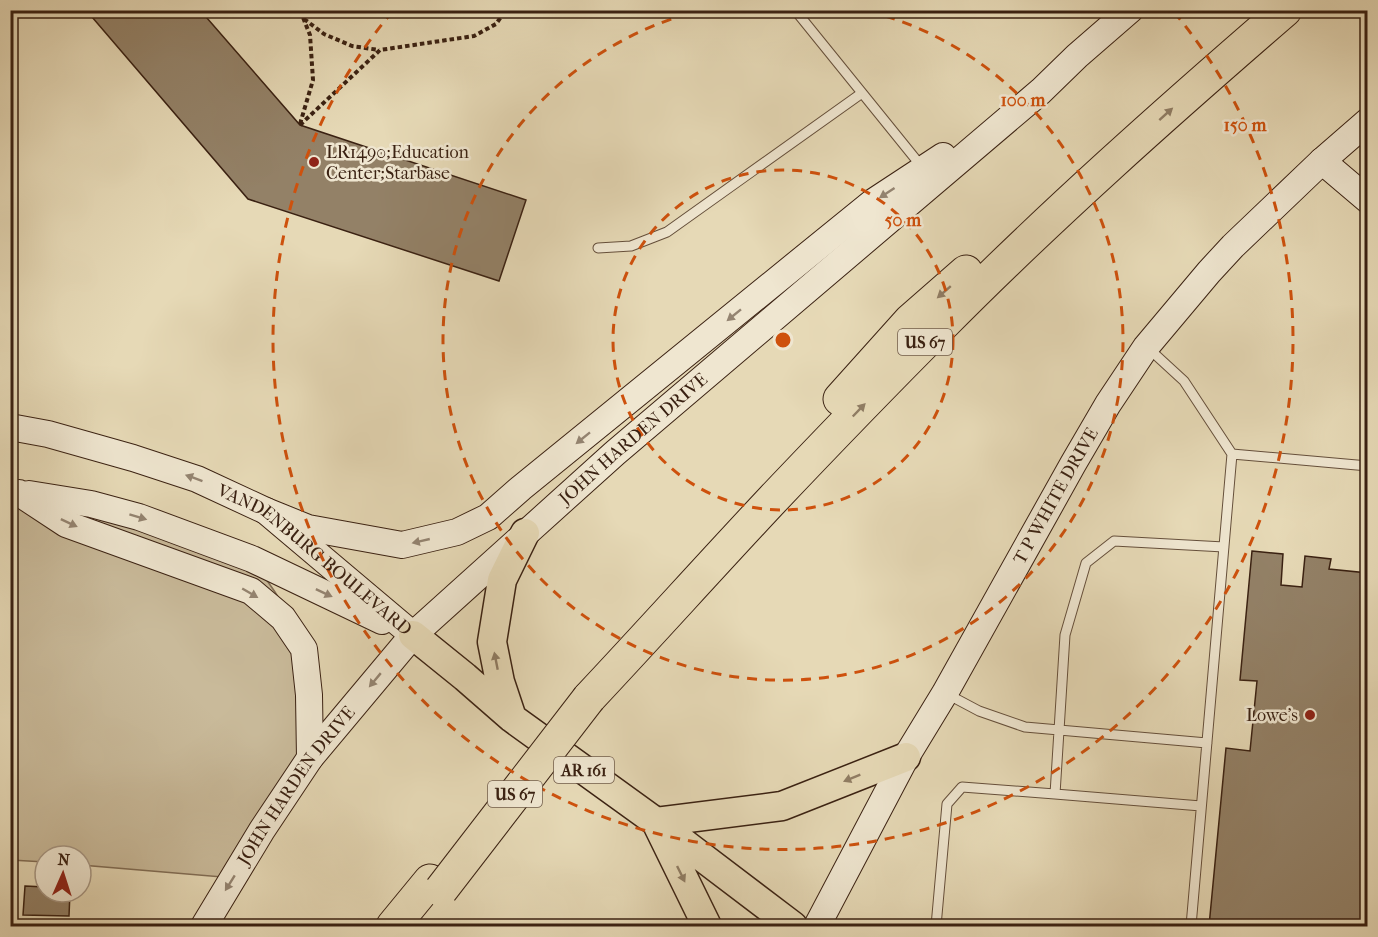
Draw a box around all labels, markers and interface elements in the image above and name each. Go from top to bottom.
text: 100 m [1000,90,1047,111]
one-way arrow [1159,108,1173,122]
text: 150 m [1224,115,1267,136]
place label: LR1490;Education Center;Starbase [326,142,470,184]
marker: LR1490;Education Center;Starbase [307,155,321,169]
one-way arrow [879,187,895,198]
text: 50 m [885,210,922,231]
one-way arrow [936,285,952,298]
one-way arrow [727,308,742,320]
road number: US 67 [898,329,952,355]
centre of rings [773,330,793,350]
street label: JOHN HARDEN DRIVE [553,369,712,510]
one-way arrow [852,403,866,417]
street label: T P WHITE DRIVE [1009,424,1102,568]
one-way arrow [575,431,591,444]
one-way arrow [185,473,203,483]
street label: VANDENBURG BOULEVARD [213,479,416,640]
one-way arrow [129,513,147,522]
one-way arrow [60,519,77,528]
one-way arrow [412,536,431,546]
one-way arrow [242,588,259,598]
one-way arrow [316,589,333,598]
one-way arrow [491,652,500,671]
one-way arrow [369,672,382,688]
street label: JOHN HARDEN DRIVE [232,702,359,871]
place label: Lowe's [1246,705,1298,726]
marker: Lowe's [1303,708,1317,722]
road number: AR 161 [554,757,614,783]
one-way arrow [843,774,861,783]
road number: US 67 [488,781,542,807]
north arrow [33,844,93,904]
text: N [57,850,71,869]
one-way arrow [677,866,686,883]
one-way arrow [225,875,236,891]

